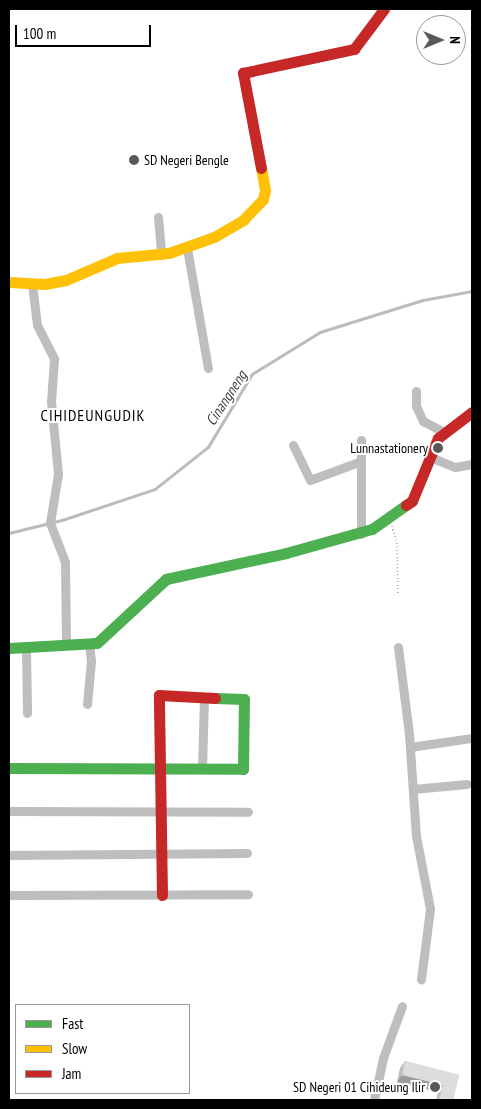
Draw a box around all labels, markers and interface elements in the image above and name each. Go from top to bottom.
scale bar [18,15,154,47]
north arrow [416,15,466,65]
text: 100 m [23,24,56,43]
text: N [446,36,464,44]
place label: SD Negeri Bengle [144,152,229,168]
marker: SD Negeri Bengle [128,154,140,166]
water label: Cinangneng [202,367,250,429]
district label: CIHIDEUNGUDIK [39,405,147,425]
place label: Lunnastationery [350,440,428,456]
marker: Lunnastationery [432,442,444,454]
legend [15,1004,190,1094]
text: Fast [62,1014,83,1033]
text: Slow [62,1039,87,1058]
text: Jam [62,1064,81,1083]
place label: SD Negeri 01 Cihideung Ilir [293,1079,425,1095]
marker: SD Negeri 01 Cihideung Ilir [429,1081,441,1093]

